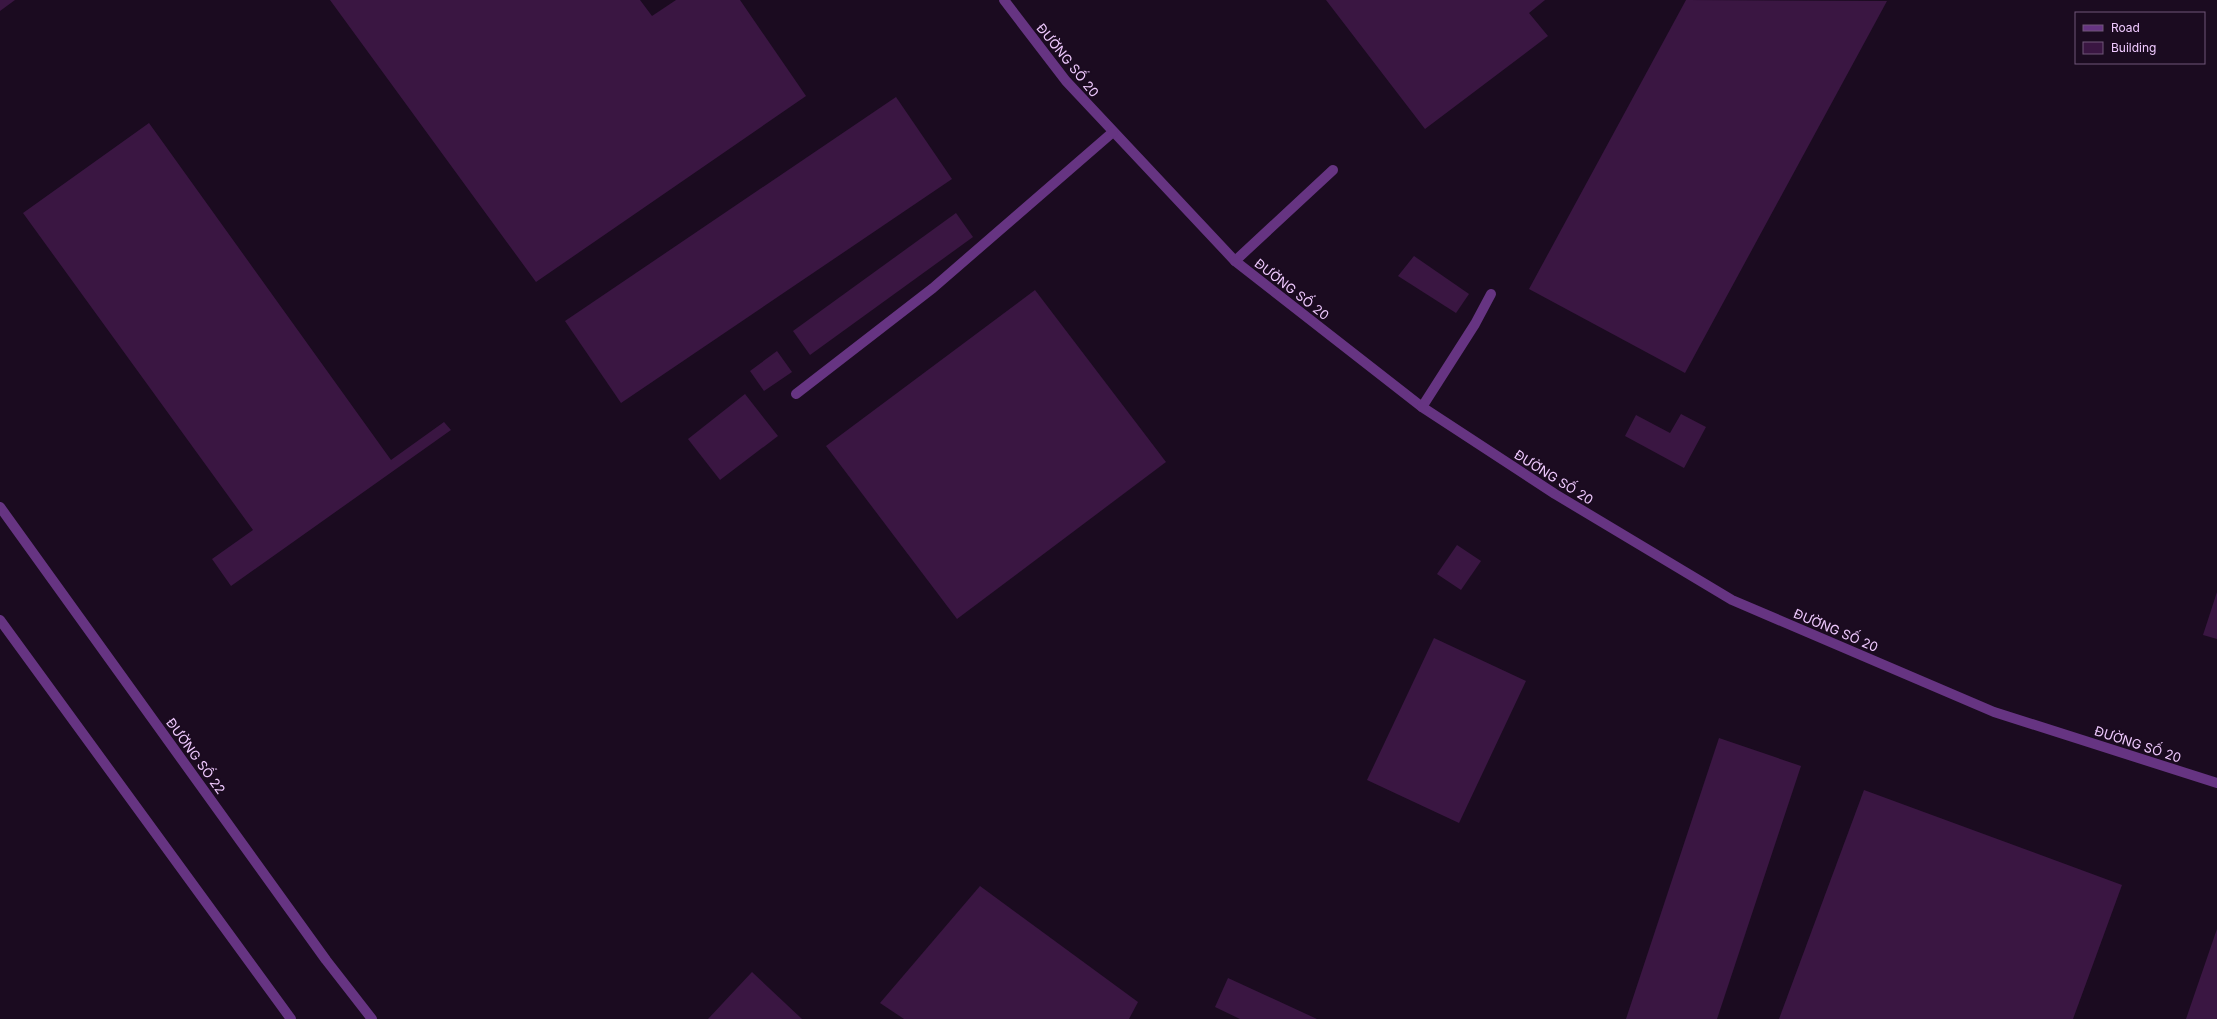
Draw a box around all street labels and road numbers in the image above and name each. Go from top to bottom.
street label: ĐƯỜNG SỐ 20 [1033,19,1104,100]
street label: ĐƯỜNG SỐ 20 [1252,253,1334,323]
street label: ĐƯỜNG SỐ 20 [1512,445,1598,508]
street label: ĐƯỜNG SỐ 20 [1791,603,1881,655]
street label: ĐƯỜNG SỐ 22 [163,714,231,797]
street label: ĐƯỜNG SỐ 20 [2093,721,2184,766]

